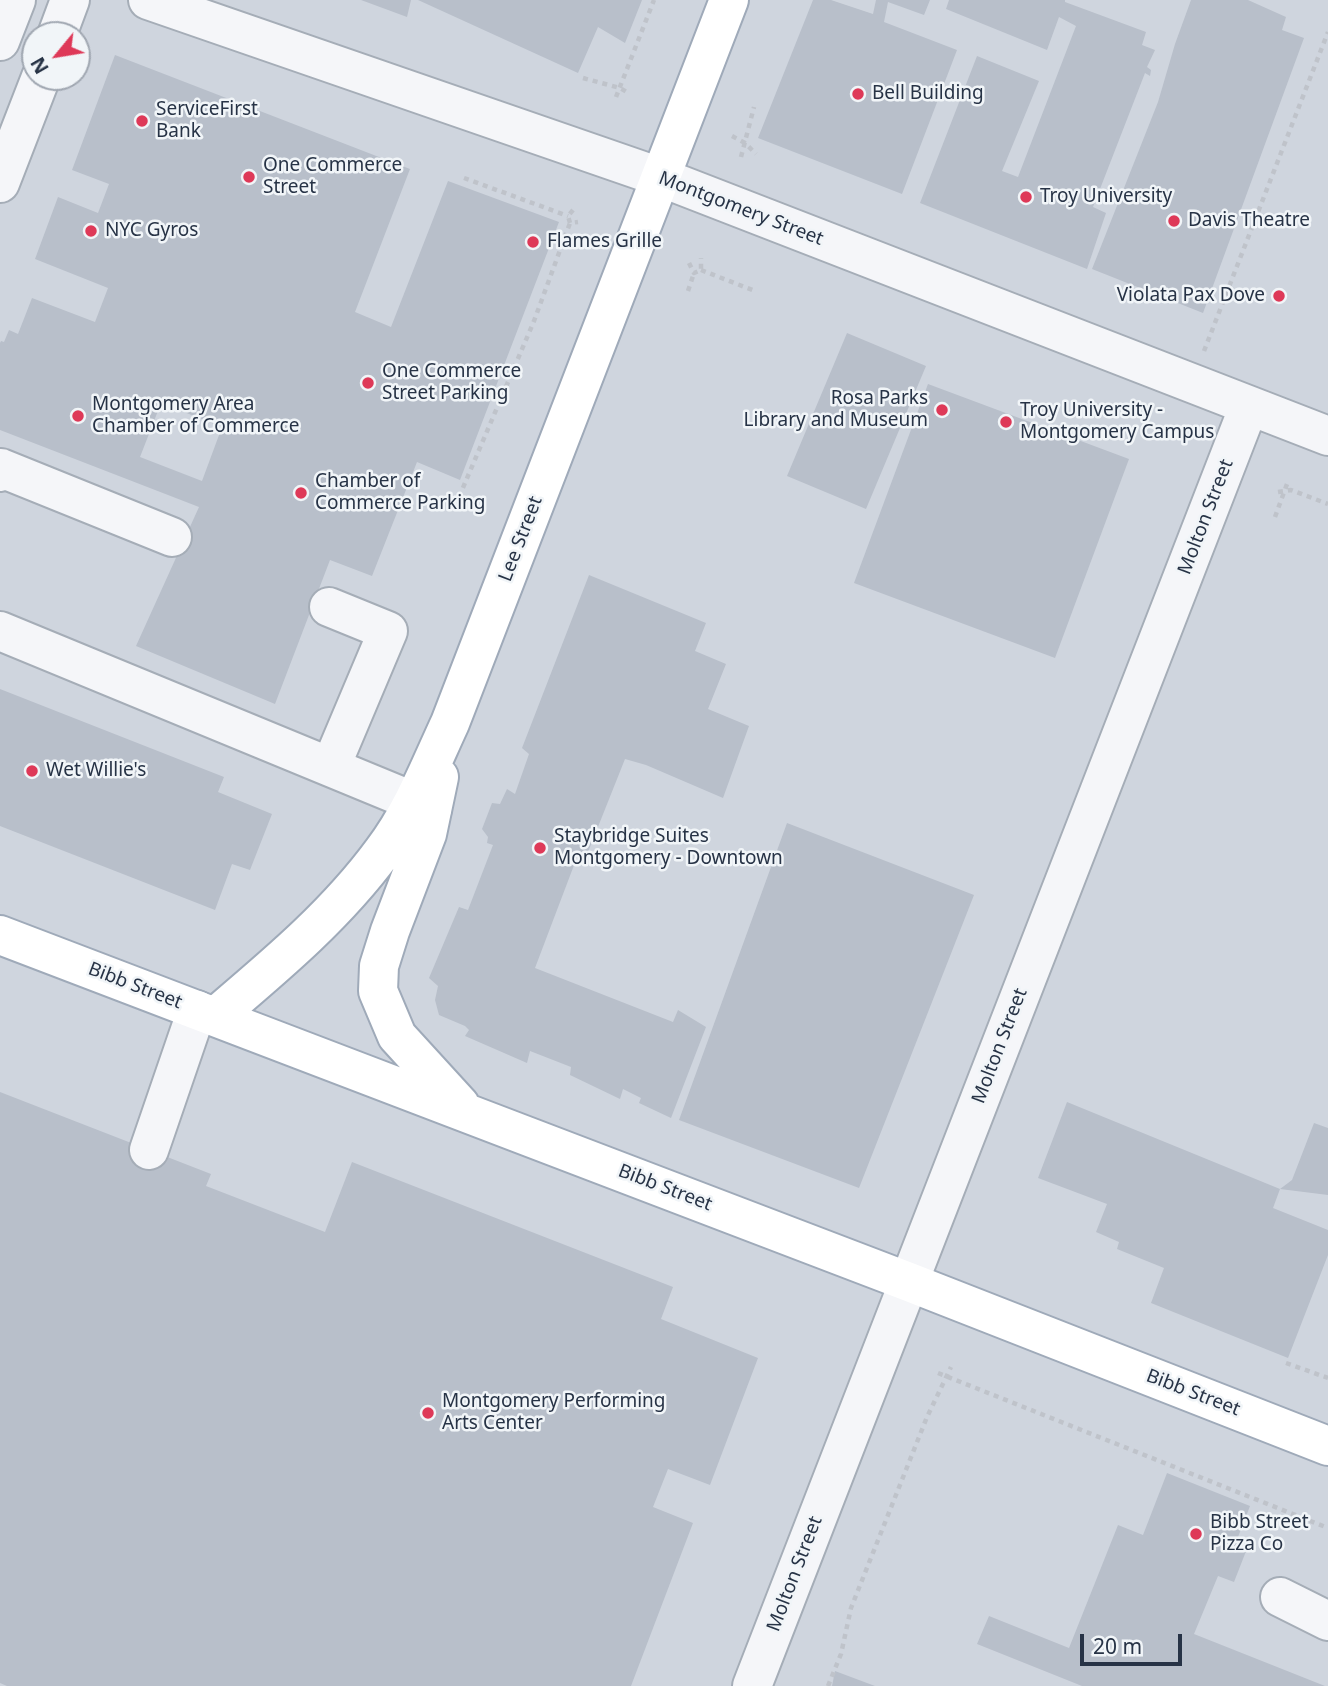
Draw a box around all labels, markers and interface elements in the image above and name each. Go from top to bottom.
north arrow [21,21,91,91]
text: N [24,52,55,79]
place label: Bell Building [872,83,984,105]
marker: Bell Building [850,86,866,102]
place label: ServiceFirst Bank [156,99,258,143]
marker: ServiceFirst Bank [134,113,150,129]
place label: One Commerce Street [263,155,402,199]
street label: Montgomery Street [655,167,827,251]
marker: One Commerce Street [241,169,257,185]
place label: Troy University [1040,186,1172,208]
marker: Troy University [1018,189,1034,205]
place label: Davis Theatre [1188,210,1310,232]
marker: Davis Theatre [1166,213,1182,229]
place label: NYC Gyros [105,220,198,242]
marker: NYC Gyros [83,223,99,239]
place label: Flames Grille [547,231,662,253]
marker: Flames Grille [525,234,541,250]
place label: Violata Pax Dove [1117,285,1265,307]
marker: Violata Pax Dove [1271,288,1287,304]
place label: One Commerce Street Parking [382,361,521,405]
marker: One Commerce Street Parking [360,375,376,391]
place label: Rosa Parks Library and Museum [744,388,928,432]
place label: Montgomery Area Chamber of Commerce [92,394,299,438]
place label: Troy University - Montgomery Campus [1020,400,1214,444]
marker: Rosa Parks Library and Museum [934,402,950,418]
marker: Montgomery Area Chamber of Commerce [70,408,86,424]
marker: Troy University - Montgomery Campus [998,414,1014,430]
street label: Molton Street [1174,456,1238,578]
place label: Chamber of Commerce Parking [315,471,485,515]
marker: Chamber of Commerce Parking [293,485,309,501]
street label: Lee Street [494,493,548,585]
place label: Wet Willie's [46,760,146,782]
marker: Wet Willie's [24,763,40,779]
place label: Staybridge Suites Montgomery - Downtown [554,826,783,870]
marker: Staybridge Suites Montgomery - Downtown [532,840,548,856]
street label: Bibb Street [85,958,185,1014]
street label: Molton Street [968,985,1032,1107]
street label: Bibb Street [615,1160,715,1216]
street label: Bibb Street [1143,1365,1243,1421]
place label: Montgomery Performing Arts Center [442,1391,665,1435]
marker: Montgomery Performing Arts Center [420,1405,436,1421]
place label: Bibb Street Pizza Co [1210,1512,1309,1556]
street label: Molton Street [763,1513,827,1635]
marker: Bibb Street Pizza Co [1188,1526,1204,1542]
scale bar [1083,1620,1184,1664]
text: 20 m [1093,1632,1142,1660]

